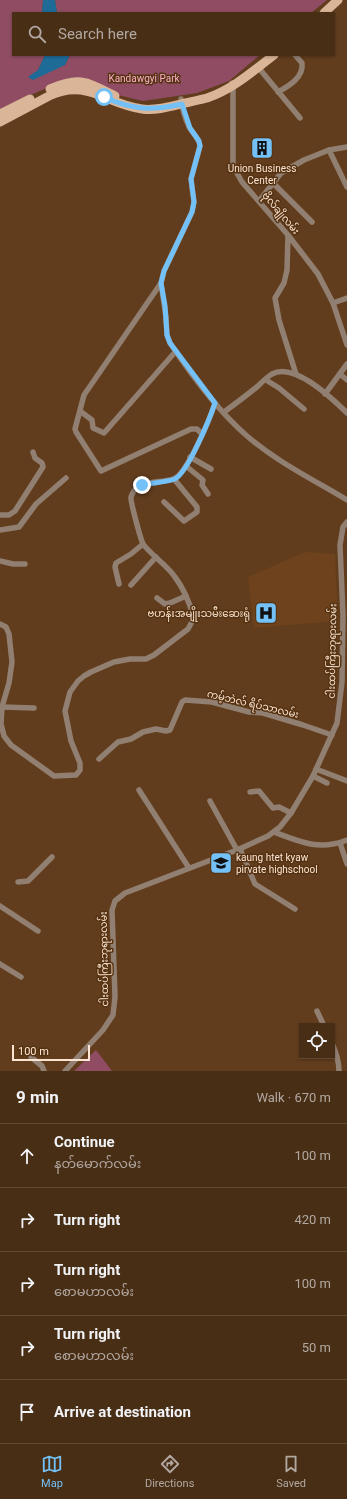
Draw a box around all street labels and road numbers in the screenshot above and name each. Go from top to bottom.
street label: ဗိုလ်ချိုလမ်း [258,188,303,238]
street label: ငါးထပ်ကြီးဘုရားလမ်း [324,603,341,699]
street label: ကမ့်ဘဲလ် ရိပ်သာလမ်း [205,686,300,723]
street label: ငါးထပ်ကြီးဘုရားလမ်း [96,911,113,1007]

